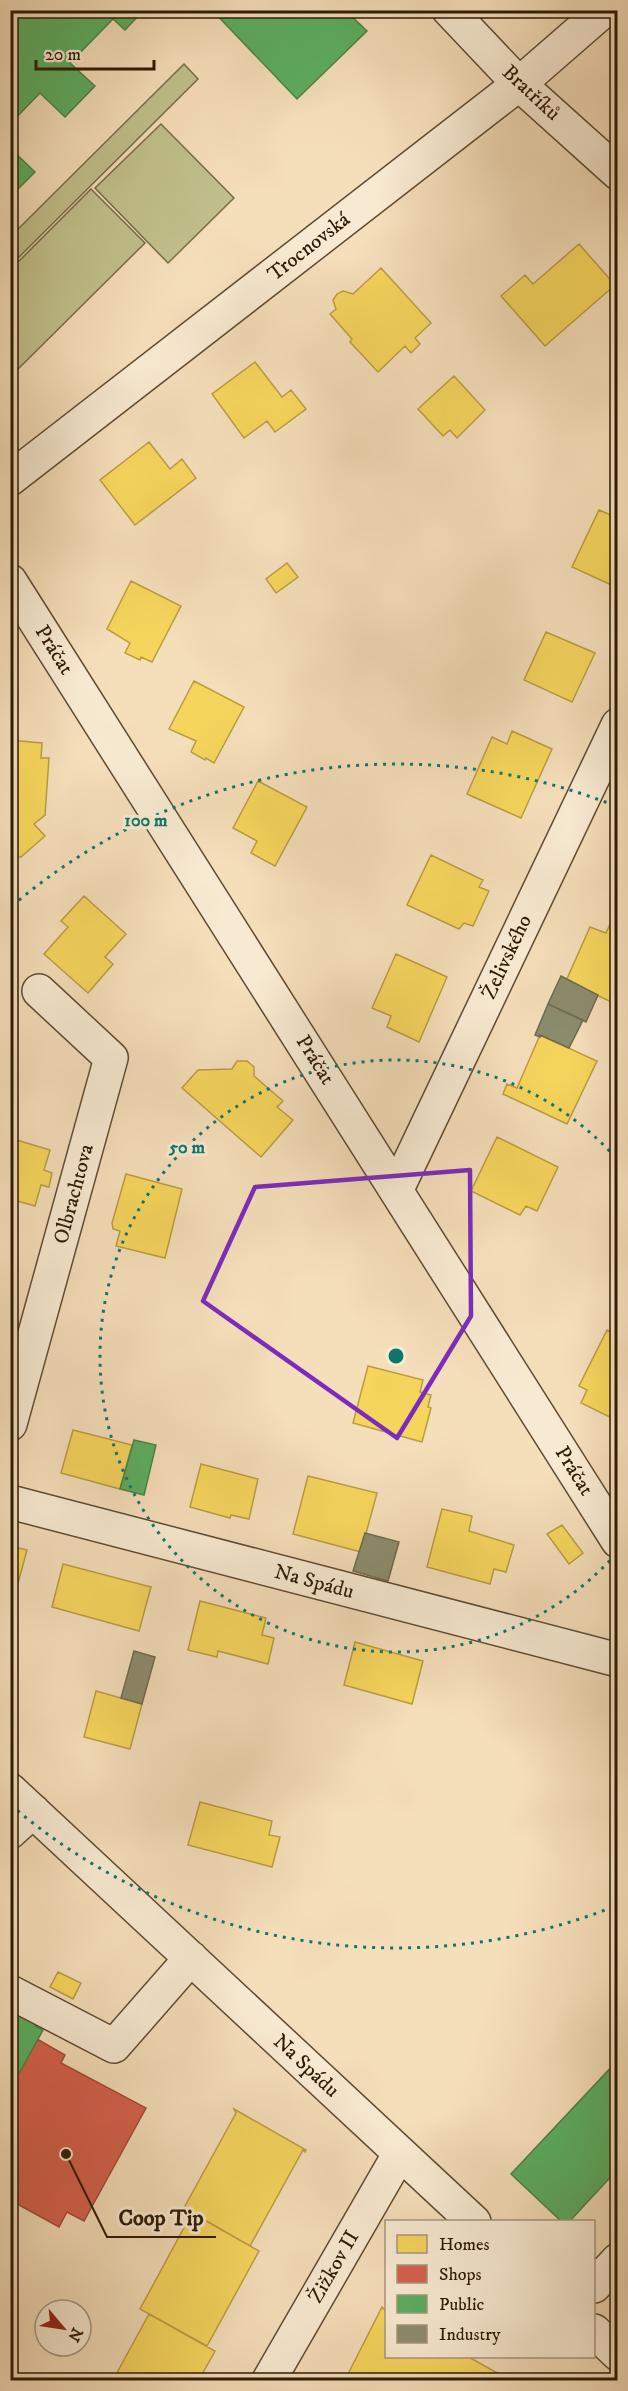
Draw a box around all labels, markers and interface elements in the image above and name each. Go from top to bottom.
scale bar [36,33,154,71]
text: 20 m [45,44,81,66]
street label: Bratříků [496,60,566,126]
street label: Trocnovská [263,207,355,287]
street label: Práčat [29,620,79,680]
text: 100 m [124,810,168,832]
street label: Želivského [474,910,538,1003]
street label: Práčat [290,1030,340,1090]
text: 50 m [168,1137,205,1159]
street label: Olbrachtova [48,1141,100,1247]
centre of rings [386,1346,406,1366]
street label: Práčat [549,1441,599,1501]
street label: Na Spádu [271,1559,357,1605]
street label: Na Spádu [267,2029,345,2103]
callout: Coop Tip [107,2197,216,2237]
text: Coop Tip [118,2205,204,2232]
legend [385,2220,595,2358]
street label: Žižkov II [301,2225,365,2308]
text: Homes [439,2234,490,2256]
text: Shops [439,2264,482,2286]
text: Public [439,2294,485,2316]
north arrow [33,2298,93,2358]
text: N [63,2324,87,2345]
text: Industry [439,2324,501,2346]

